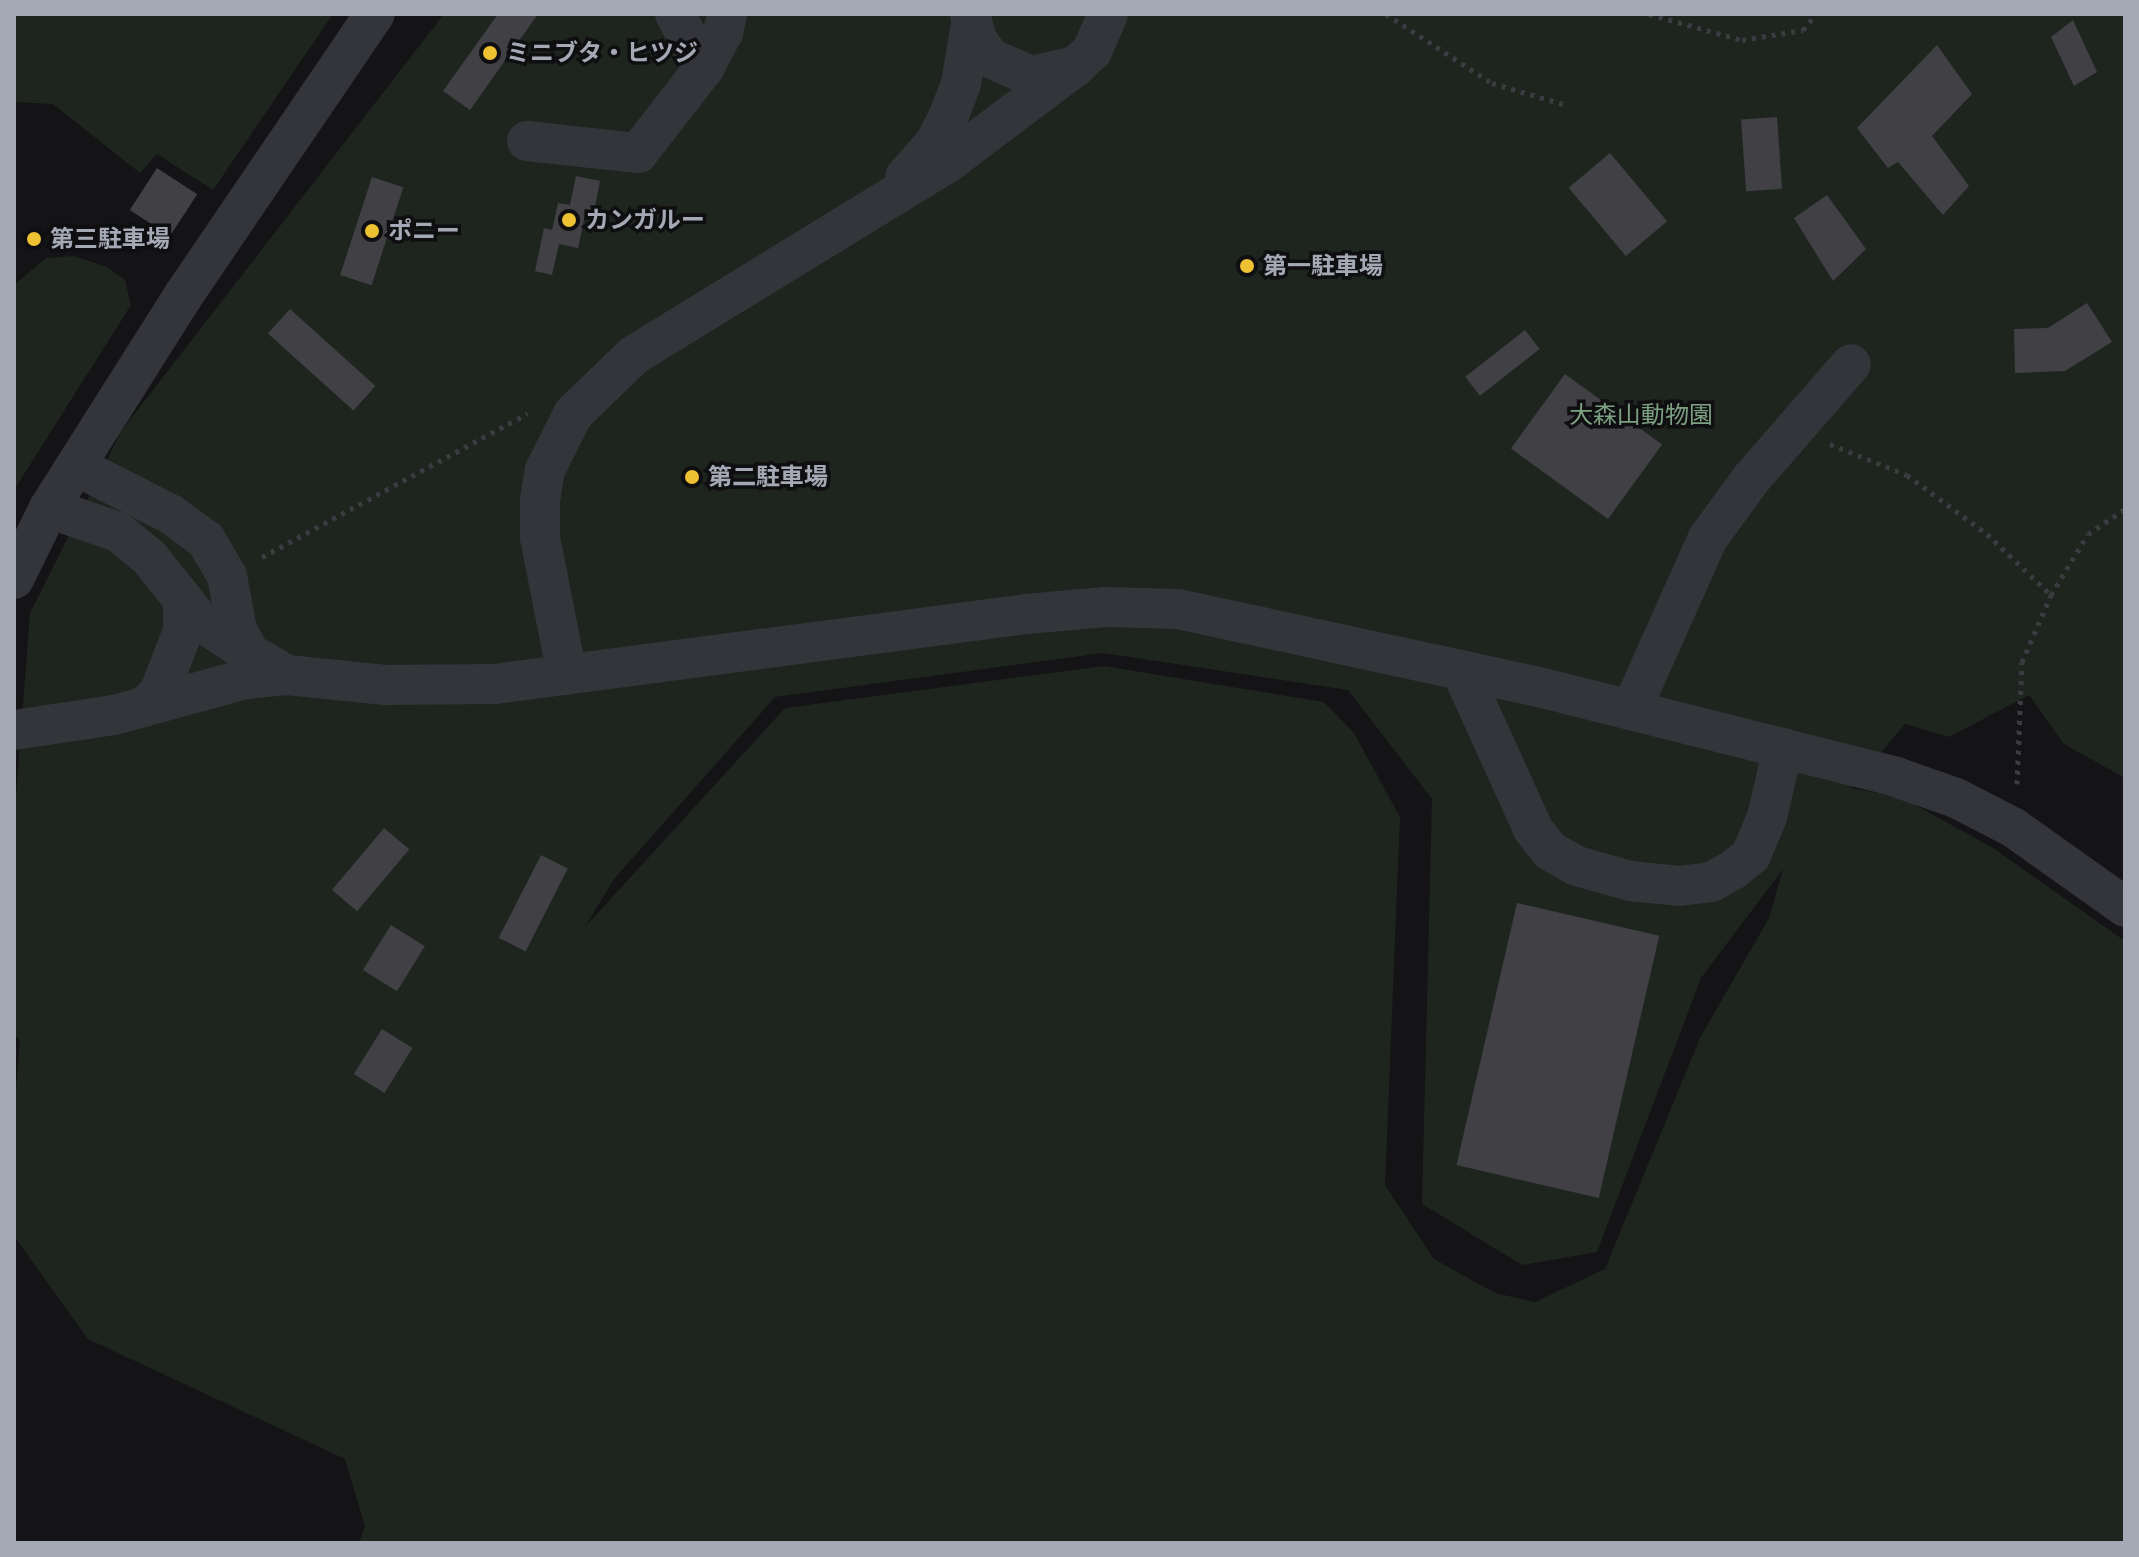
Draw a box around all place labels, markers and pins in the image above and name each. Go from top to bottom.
place label: ミニブタ・ヒツジ [506,39,698,67]
marker: ミニブタ・ヒツジ [481,44,499,62]
place label: カンガルー [585,206,705,234]
marker: カンガルー [560,211,578,229]
place label: ポニー [388,217,460,245]
marker: ポニー [363,222,381,240]
place label: 第三駐車場 [50,225,170,253]
marker: 第三駐車場 [25,230,43,248]
place label: 第一駐車場 [1263,252,1383,280]
marker: 第一駐車場 [1238,257,1256,275]
place label: 第二駐車場 [708,463,828,491]
marker: 第二駐車場 [683,468,701,486]

